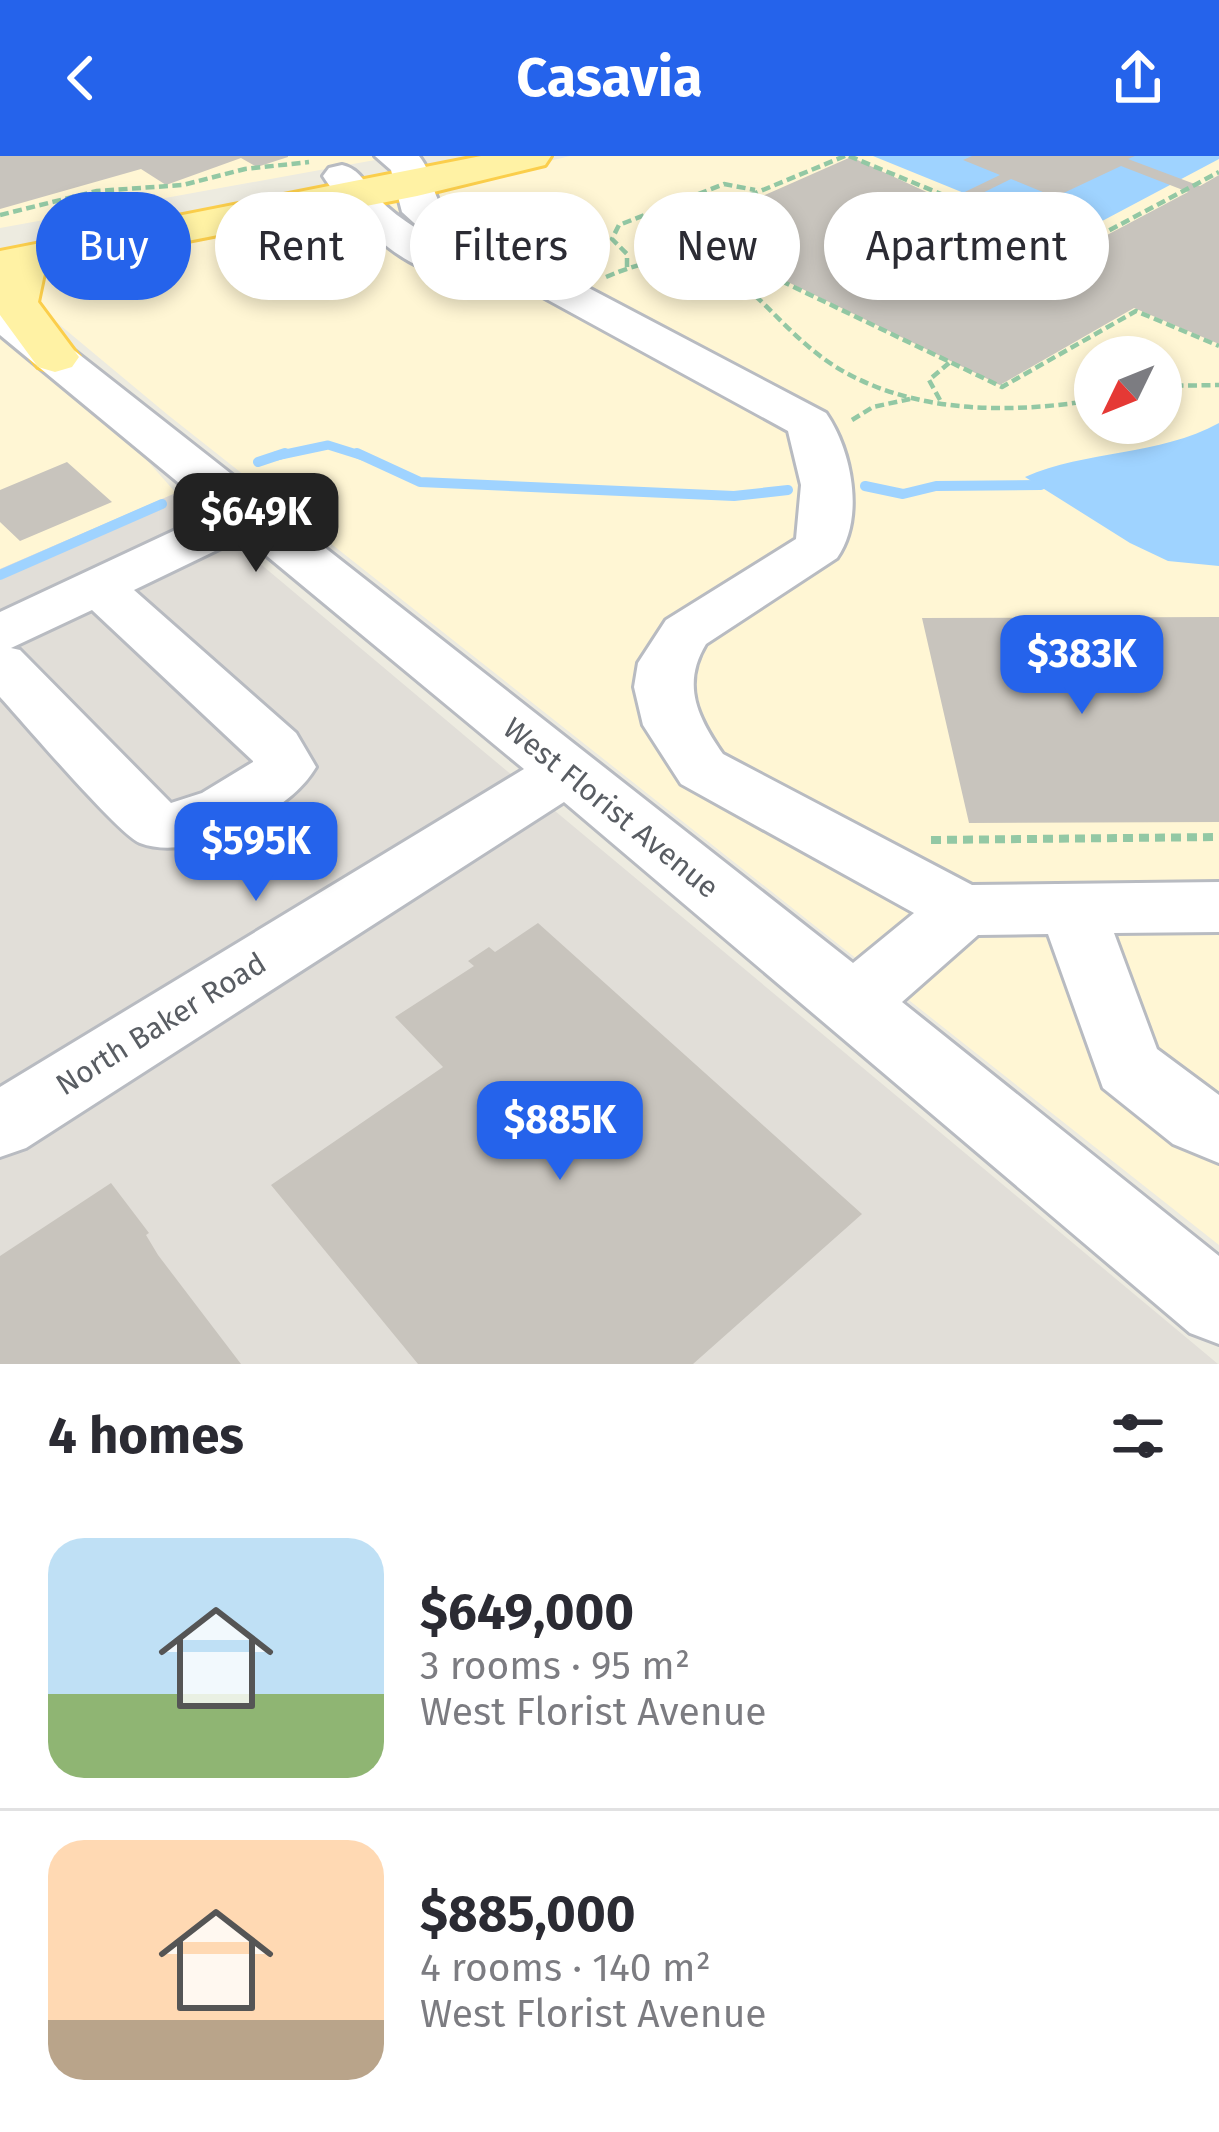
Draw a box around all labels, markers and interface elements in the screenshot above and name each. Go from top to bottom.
icon: back [48,45,114,111]
icon: share [1105,45,1171,111]
text: Casavia [516,46,703,110]
chip: Buy [36,192,191,300]
chip: Rent [215,192,386,300]
chip: Filters [410,192,610,300]
chip: New [634,192,800,300]
chip: Apartment [824,192,1109,300]
north arrow [1074,336,1182,444]
map controls [1074,336,1182,444]
pin: $649K [172,473,340,575]
text: $649K [200,489,312,535]
pin: $383K [998,615,1166,717]
text: $383K [1027,631,1137,677]
street label: West Florist Avenue [496,710,726,906]
pin: $595K [172,802,340,904]
text: $595K [201,818,311,864]
street label: North Baker Road [49,945,273,1103]
pin: $885K [476,1081,644,1183]
text: $885K [504,1097,616,1143]
icon: filters [1105,1403,1171,1469]
text: 4 homes [48,1405,244,1467]
text: $649,000 [420,1581,634,1643]
icon: home [144,1586,288,1730]
text: 3 rooms · 95 m² [420,1643,690,1689]
text: West Florist Avenue [420,1689,767,1735]
text: $885,000 [420,1883,636,1945]
icon: home [144,1888,288,2032]
text: 4 rooms · 140 m² [420,1945,711,1991]
text: West Florist Avenue [420,1991,767,2037]

